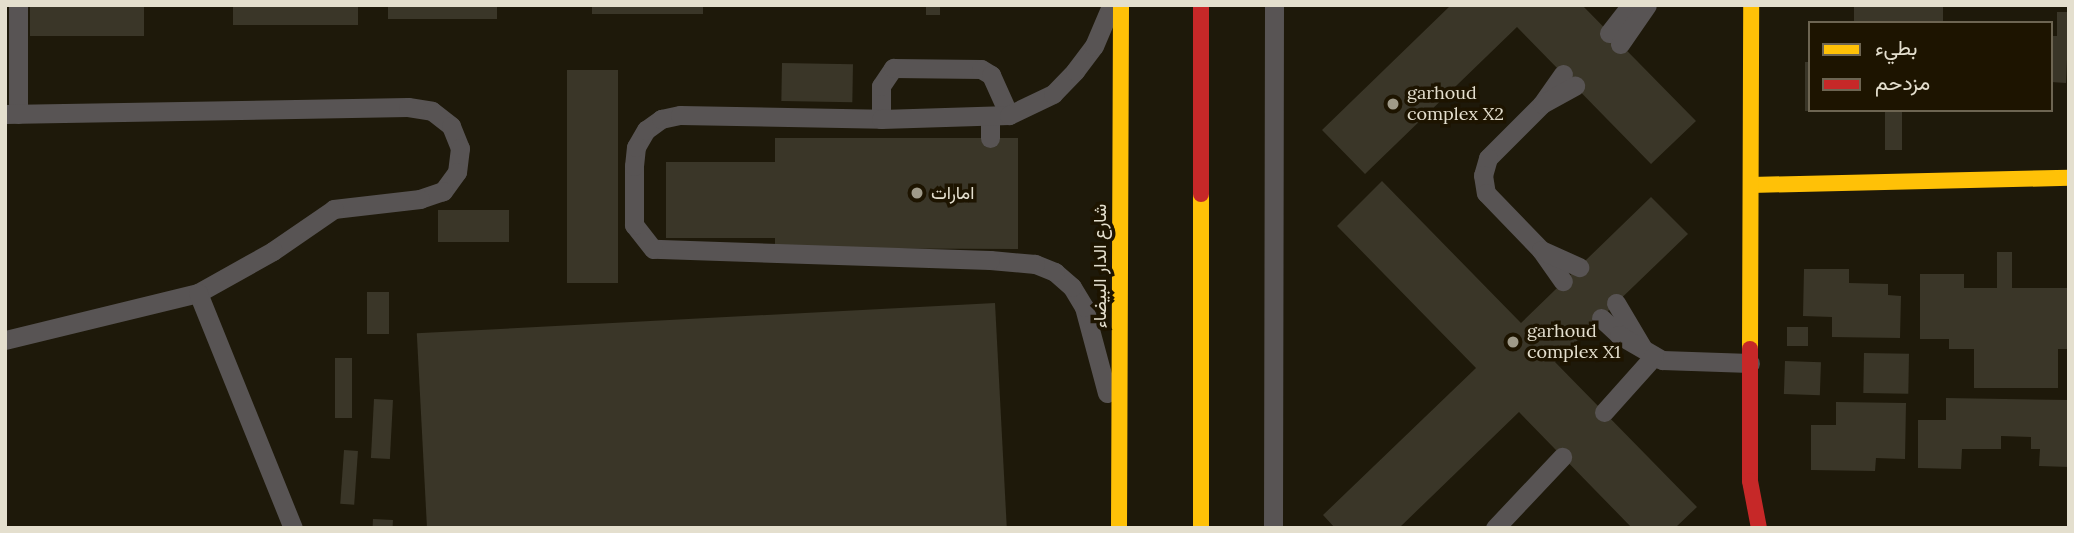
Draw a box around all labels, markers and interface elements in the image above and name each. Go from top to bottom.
legend [1808,21,2053,112]
text: بطيء [1875,34,1918,61]
text: مزدحم [1875,69,1930,96]
place label: garhoud complex X2 [1407,83,1504,126]
marker: garhoud complex X2 [1385,96,1401,112]
place label: امارات [931,182,974,204]
marker: امارات [909,185,925,201]
street label: شارع الدار البيضاء [1089,204,1111,328]
place label: garhoud complex X1 [1527,321,1621,364]
marker: garhoud complex X1 [1505,334,1521,350]

